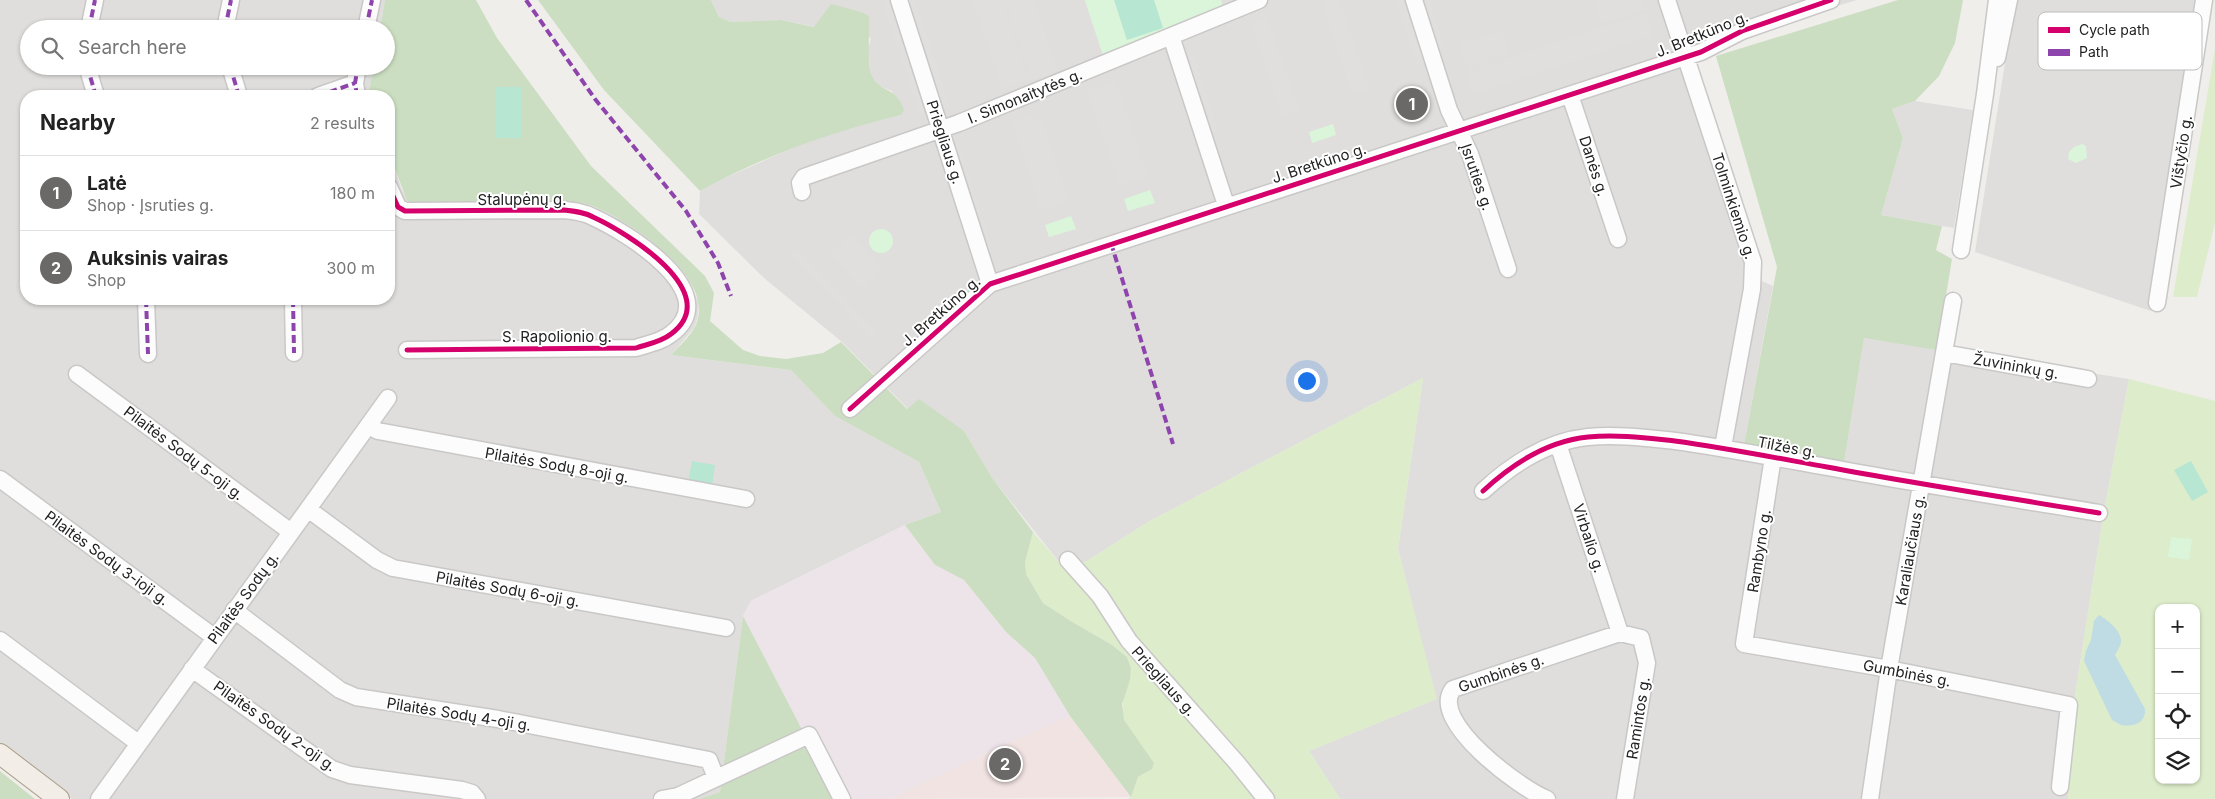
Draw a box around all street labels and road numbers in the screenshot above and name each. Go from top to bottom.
street label: J. Bretkūno g. [1653,7,1751,61]
street label: I. Simonaitytės g. [965,64,1085,128]
street label: Priegliaus g. [922,98,968,186]
street label: Vištyčio g. [2166,114,2196,190]
street label: Danės g. [1575,133,1613,199]
street label: J. Bretkūno g. [1269,139,1369,187]
street label: Įsruties g. [1457,141,1497,213]
street label: Tolminkiemio g. [1708,150,1760,262]
street label: Stalupėnų g. [478,190,566,209]
street label: J. Bretkūno g. [898,272,984,350]
street label: S. Rapolionio g. [502,327,612,346]
street label: Žuvininkų g. [1972,349,2060,383]
street label: Pilaitės Sodų 5-oji g. [120,402,248,504]
street label: Tilžės g. [1756,432,1818,462]
street label: Pilaitės Sodų 8-oji g. [484,443,630,487]
street label: Karaliaučiaus g. [1891,493,1929,607]
street label: Virbalio g. [1569,501,1609,575]
street label: Pilaitės Sodų 3-ioji g. [41,506,173,610]
street label: Rambyno g. [1743,508,1775,594]
street label: Pilaitės Sodų g. [203,548,283,648]
street label: Pilaitės Sodų 6-oji g. [435,567,581,611]
street label: Priegliaus g. [1128,642,1200,720]
street label: Gumbinės g. [1456,649,1546,697]
street label: Gumbinės g. [1861,655,1953,691]
street label: Ramintos g. [1622,675,1654,761]
street label: Pilaitės Sodų 2-oji g. [210,676,340,776]
street label: Pilaitės Sodų 4-oji g. [385,693,533,735]

